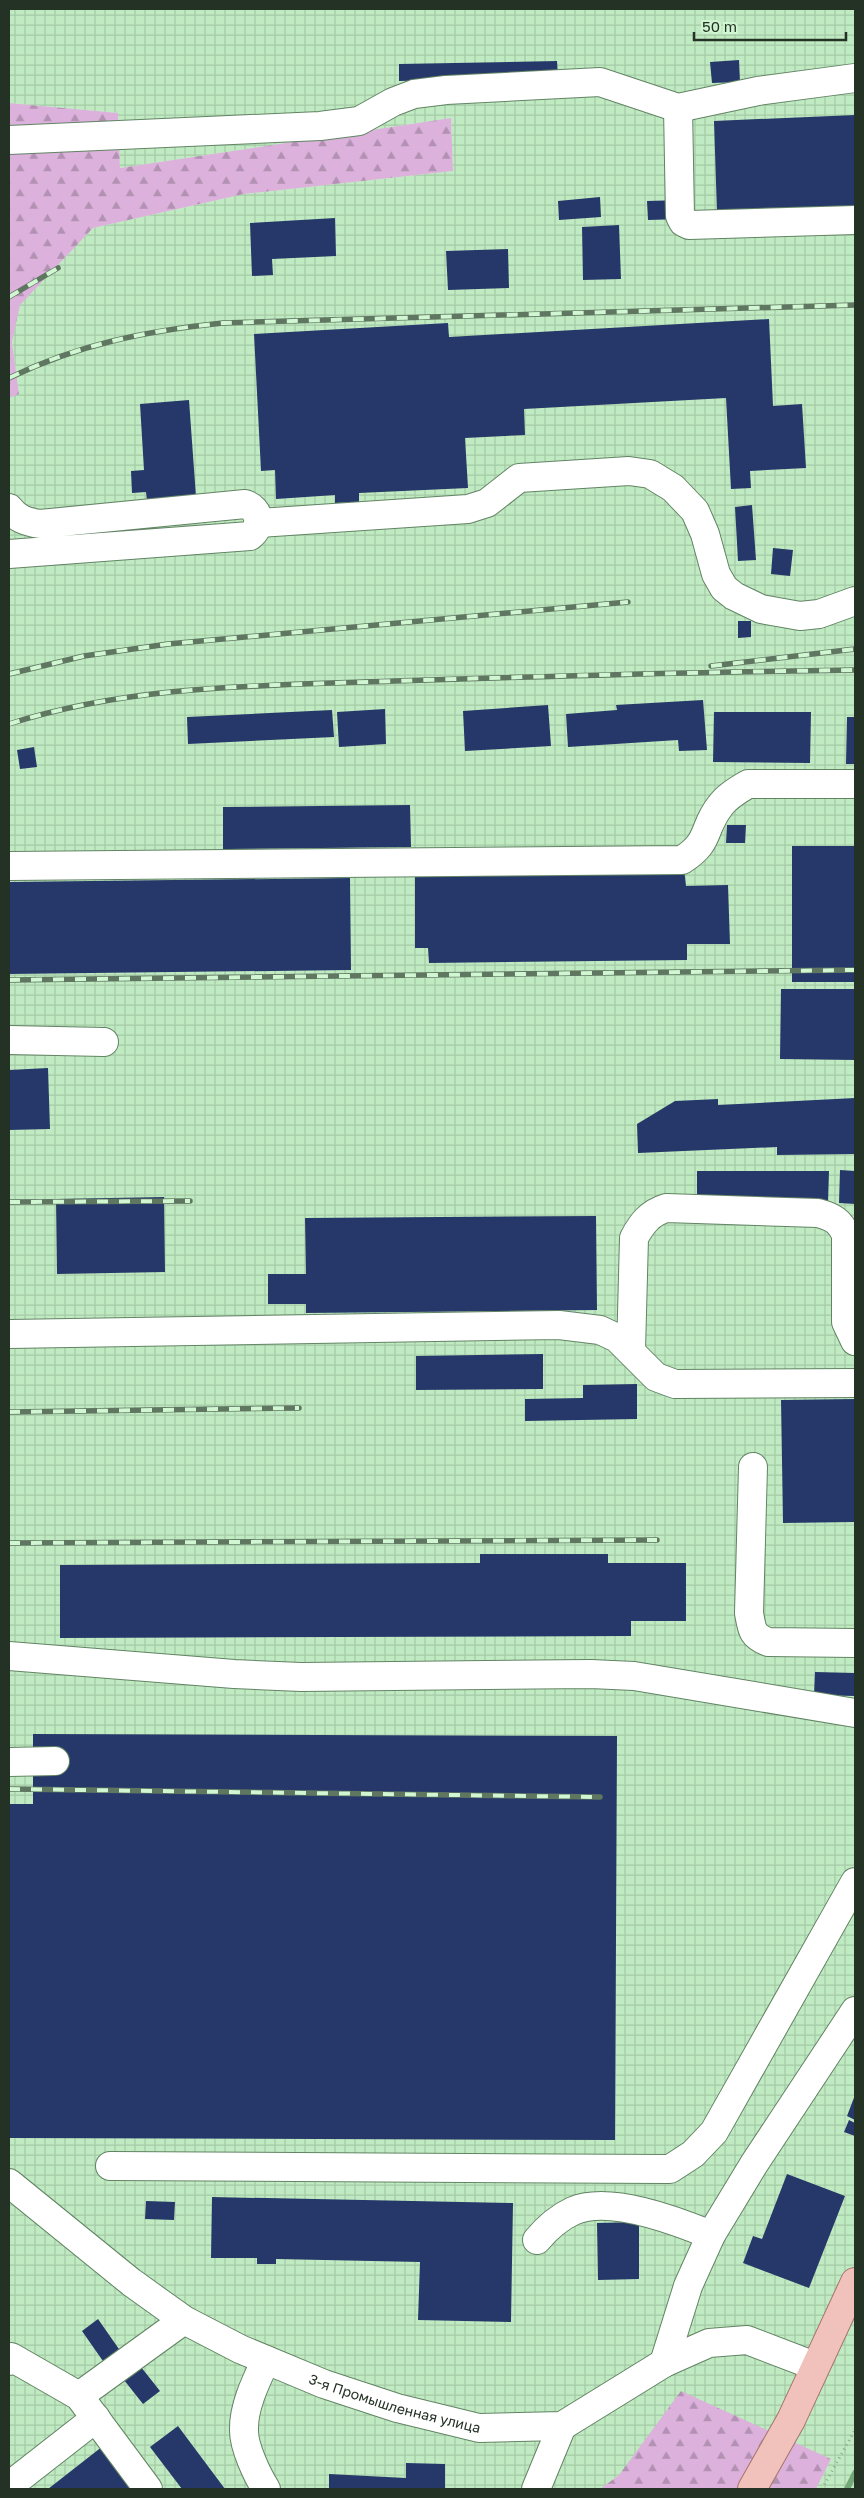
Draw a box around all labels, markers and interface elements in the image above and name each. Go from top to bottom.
scale bar [694,10,846,42]
text: 50 m [702,17,737,35]
street label: 3-я Промышленная улица [307,2370,483,2436]

